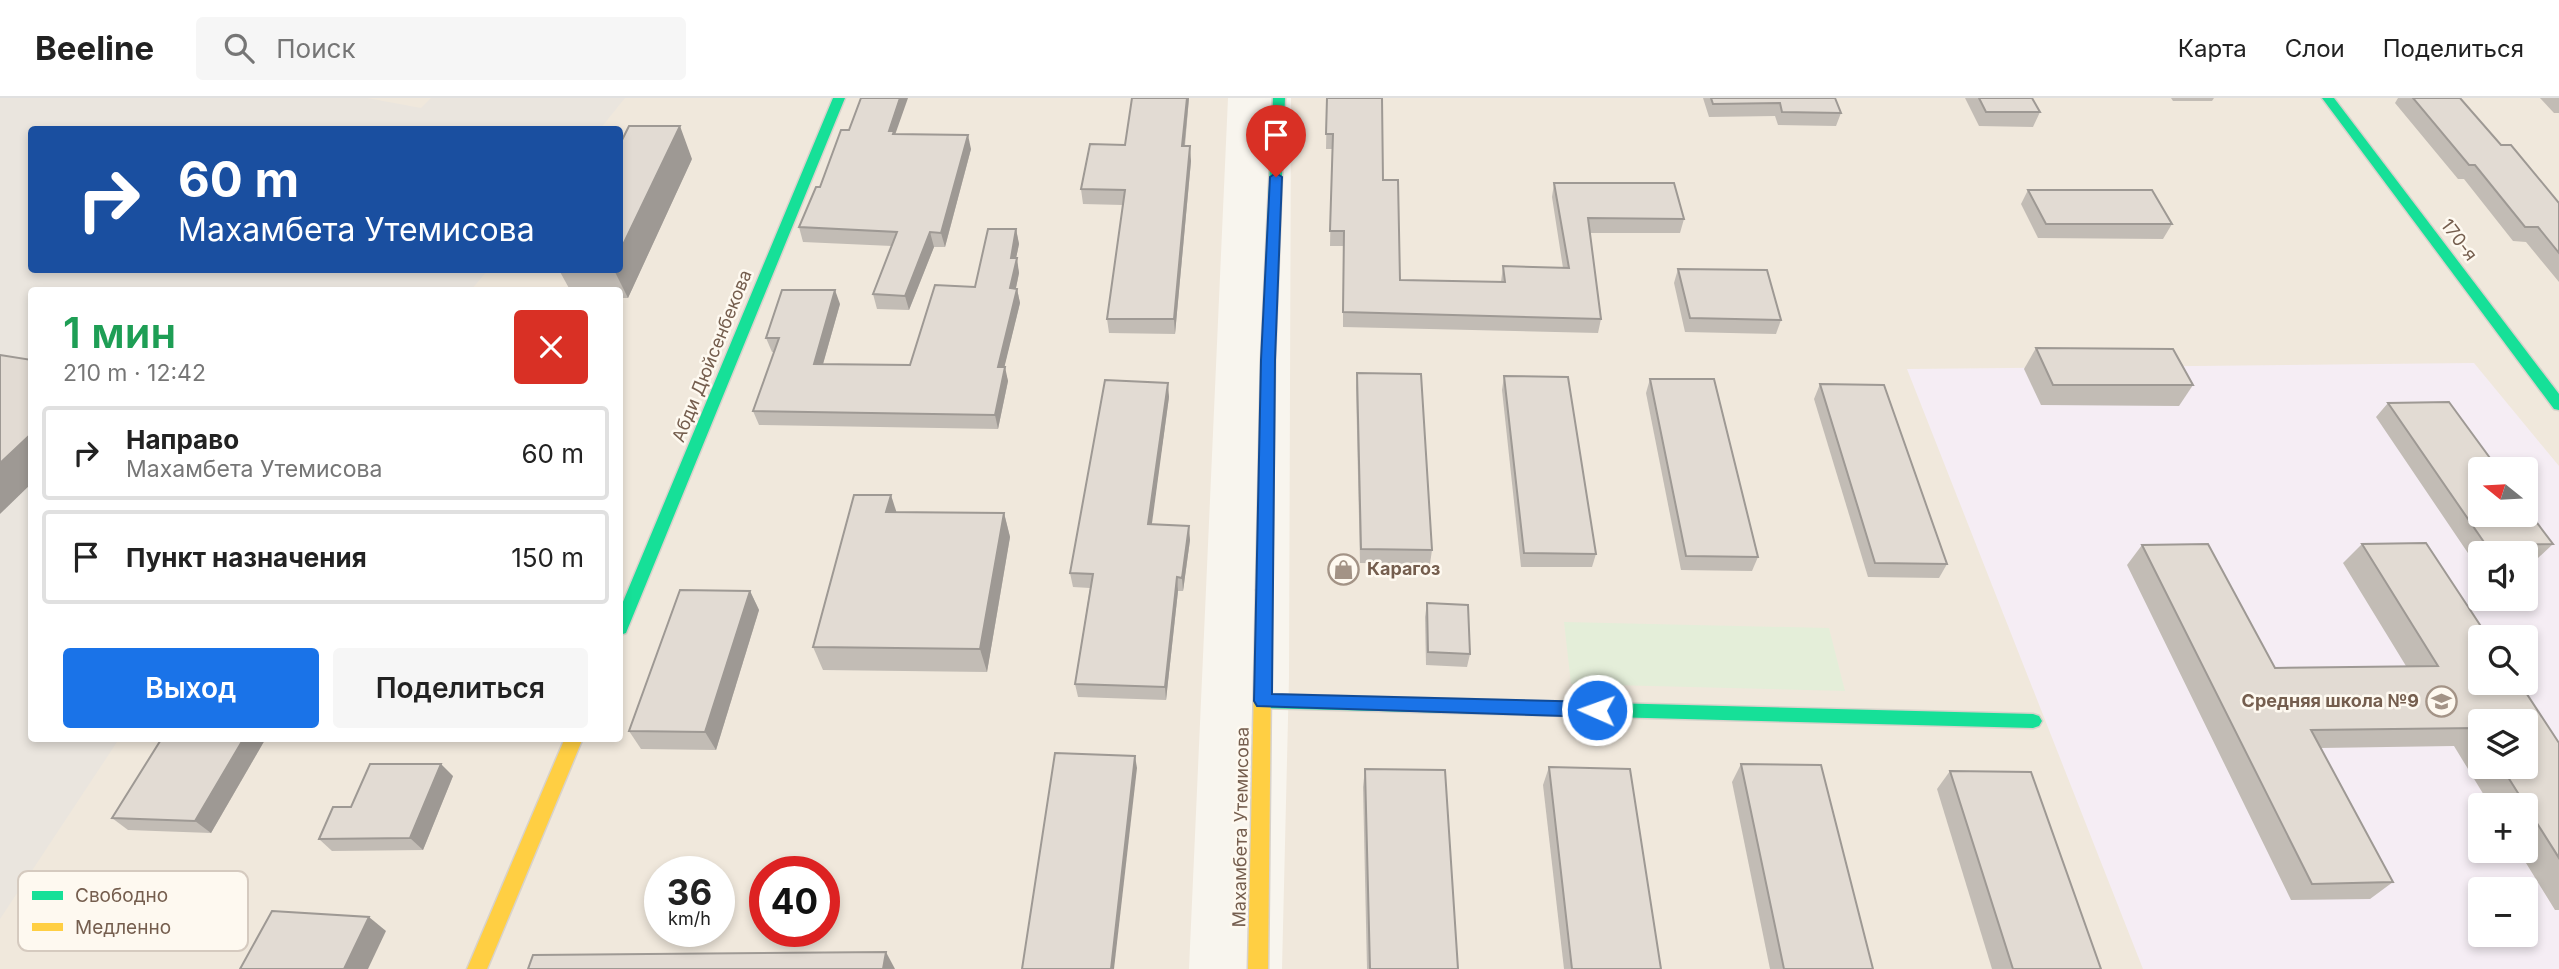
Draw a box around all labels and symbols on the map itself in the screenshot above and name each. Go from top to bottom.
pin [1246,105,1306,177]
street label: 170-я [2437,215,2482,265]
street label: Абди Дюйсенбекова [667,267,756,445]
north arrow [2468,457,2538,527]
shop icon: Карагоз [1327,552,1361,586]
place label: Карагоз [1367,558,1440,579]
position arrow [1560,673,1634,747]
school or university icon: Средняя школа №9 [2425,684,2459,718]
place label: Средняя школа №9 [2242,690,2419,711]
street label: Махамбета Утемисова [1228,727,1253,927]
speed limit sign: 40 [749,856,840,947]
legend [18,871,248,951]
text: Свободно [75,884,168,907]
text: Медленно [75,916,171,939]

